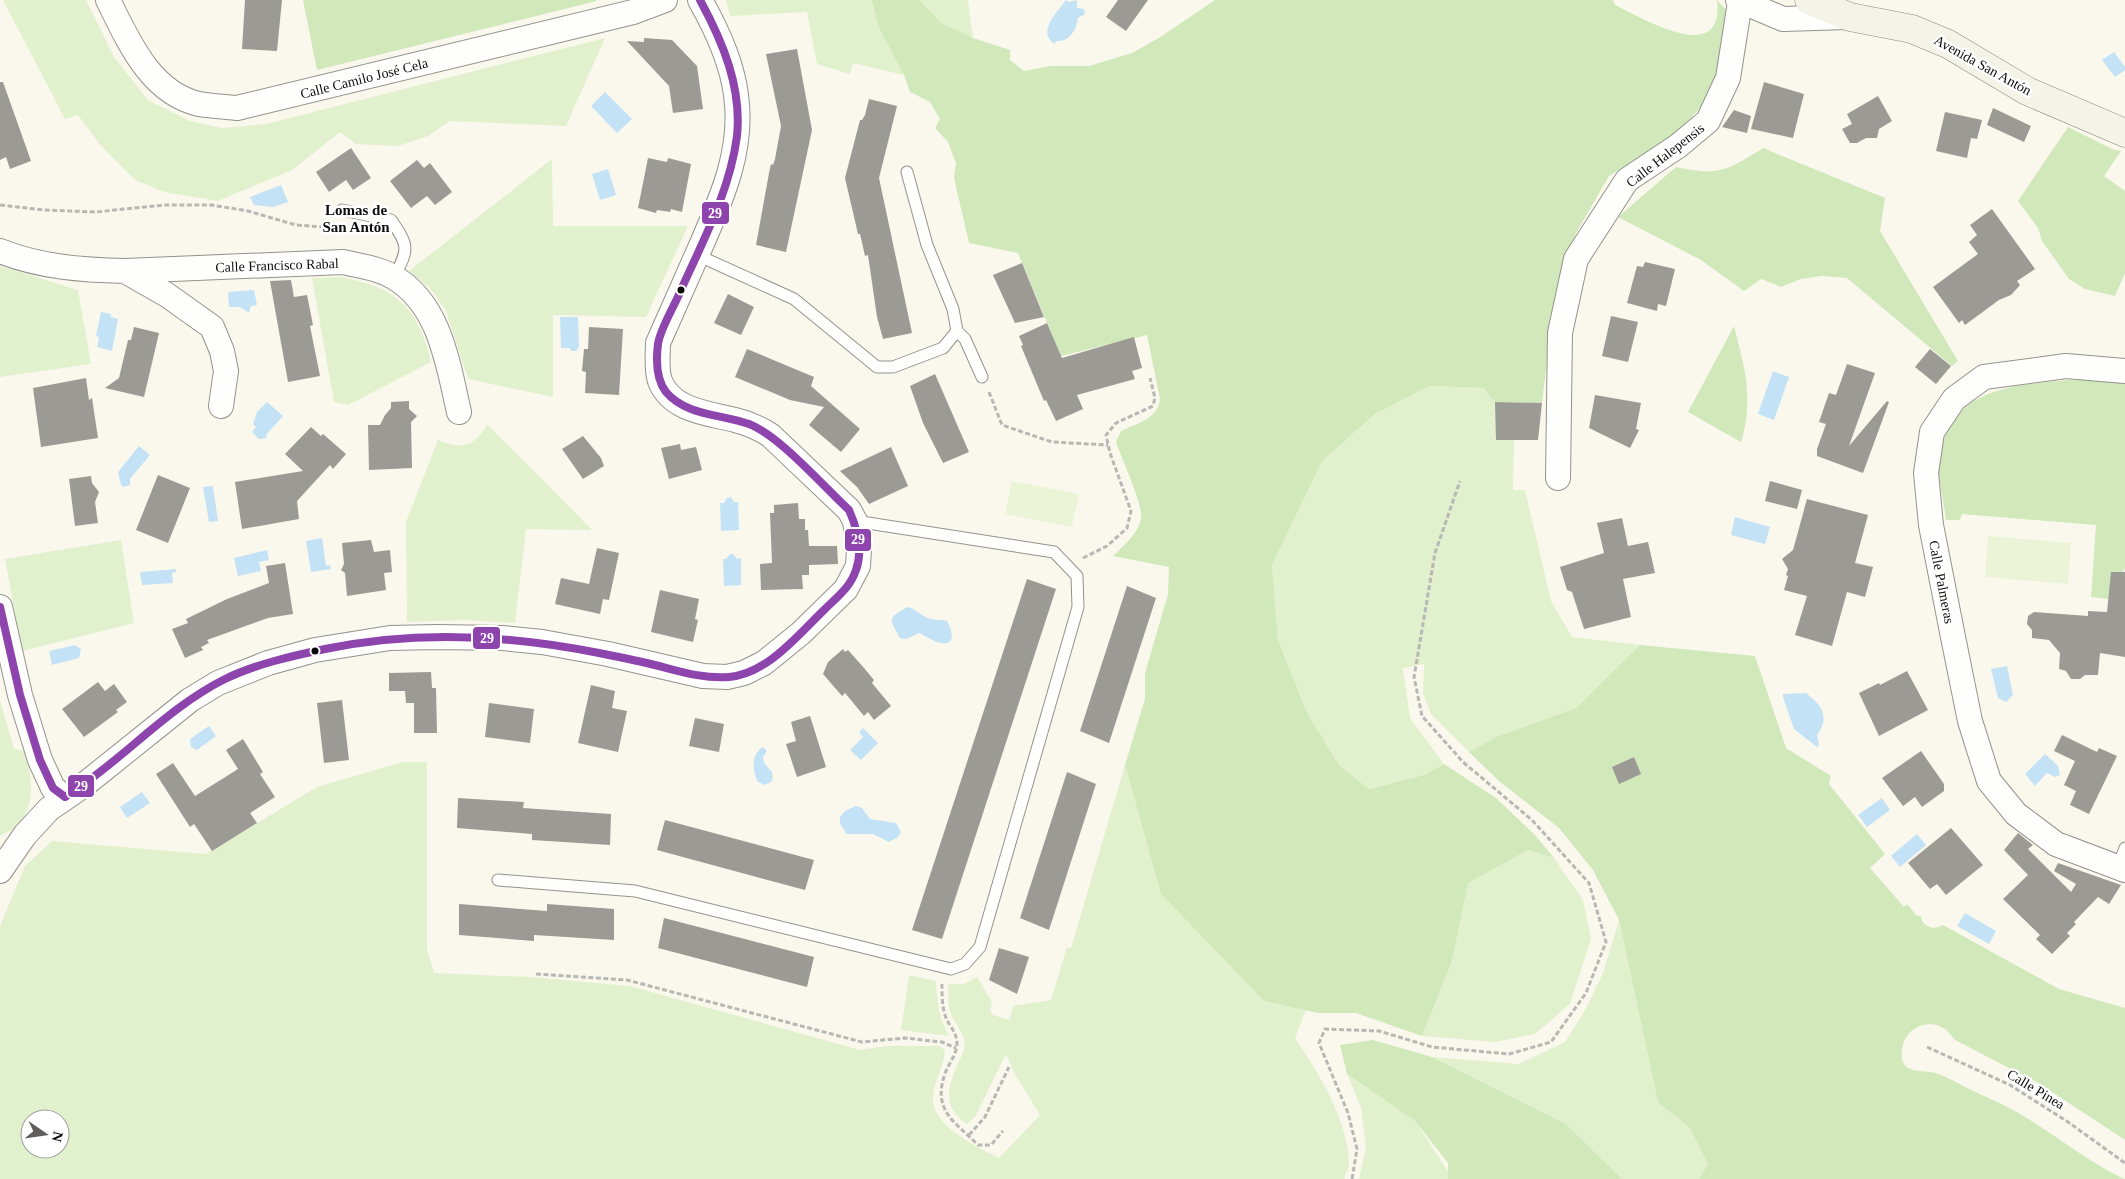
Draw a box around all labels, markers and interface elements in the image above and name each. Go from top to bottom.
street label: Avenida San Antón [1932,33,2034,98]
street label: Calle Camilo José Cela [299,55,430,102]
street label: Calle Halepensis [1623,120,1707,190]
line badge: 29 [701,201,730,225]
district label: Lomas de San Antón [322,202,390,235]
text: 29 [708,206,722,221]
street label: Calle Francisco Rabal [215,256,339,275]
unlabelled marker [676,285,686,295]
line badge: 29 [844,528,872,552]
text: 29 [851,532,865,547]
street label: Calle Palmeras [1926,539,1957,625]
line badge: 29 [472,626,501,650]
text: 29 [480,631,494,646]
unlabelled marker [310,646,320,656]
line badge: 29 [67,774,95,798]
text: 29 [74,779,88,794]
street label: Calle Pinea [2004,1066,2068,1113]
north arrow [20,1109,70,1159]
text: N [49,1130,66,1143]

